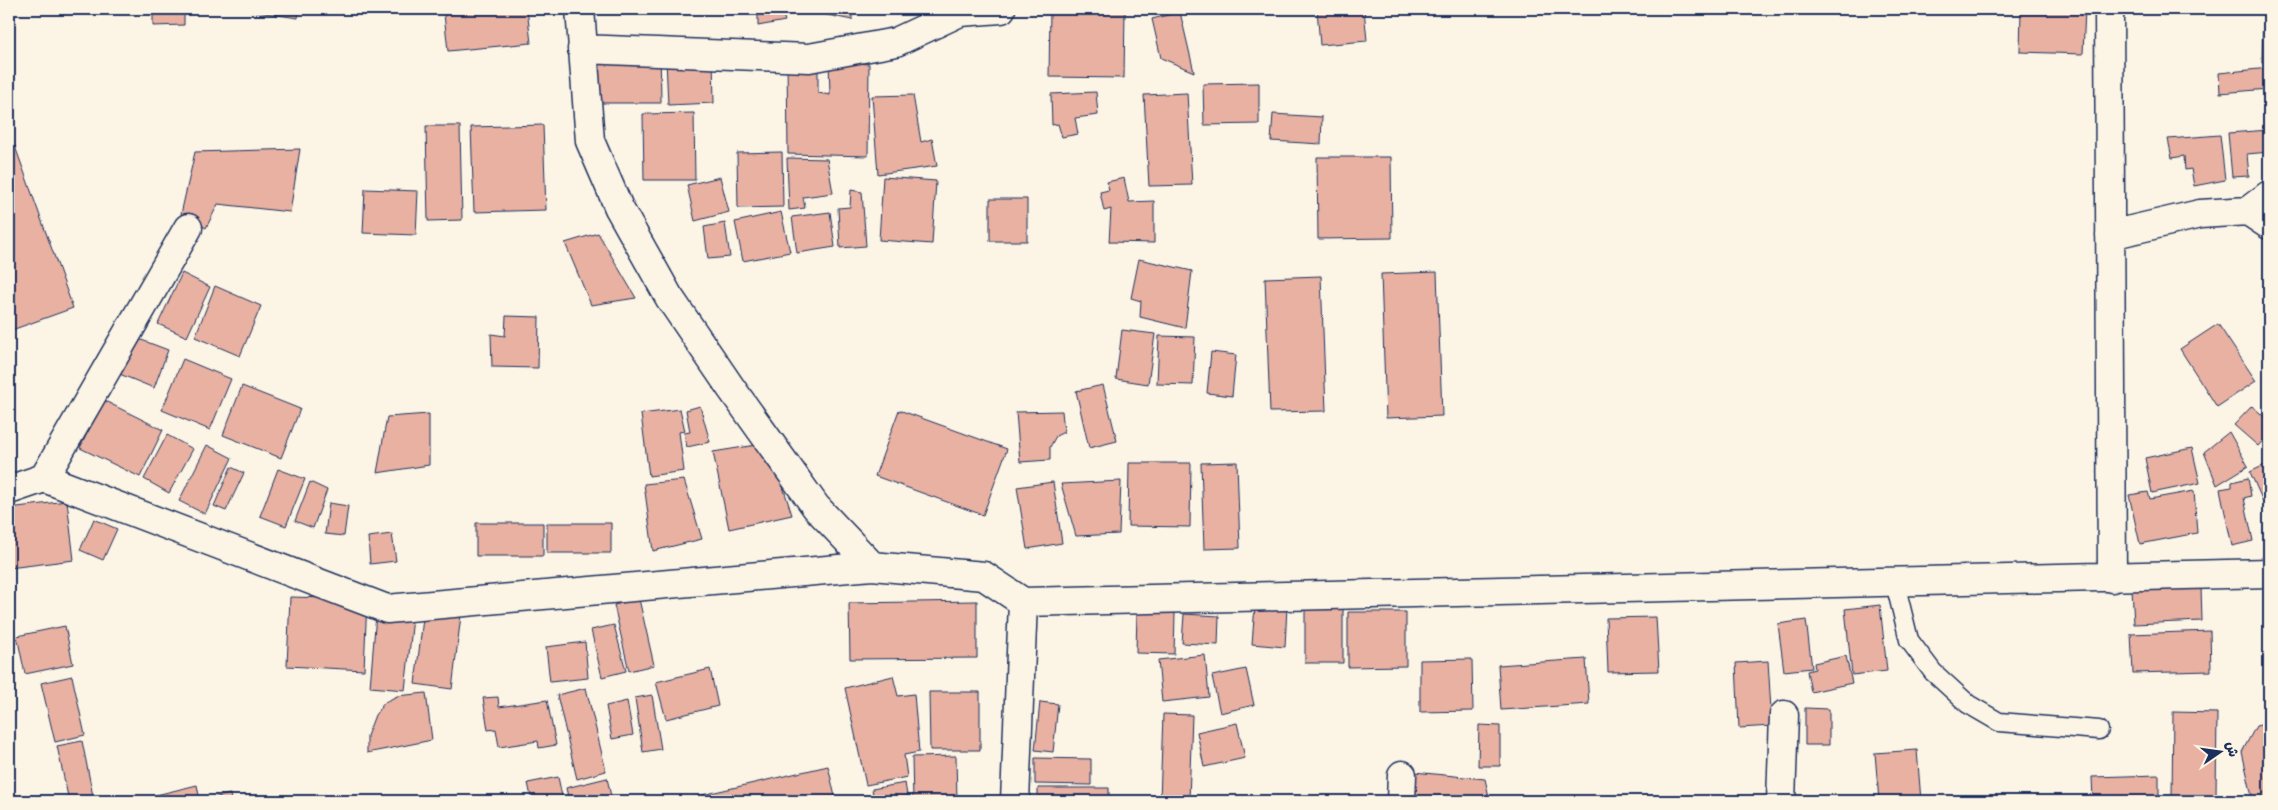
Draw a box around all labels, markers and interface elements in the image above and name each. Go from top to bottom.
north arrow [2196,728,2246,778]
text: ش [2221,739,2245,759]

